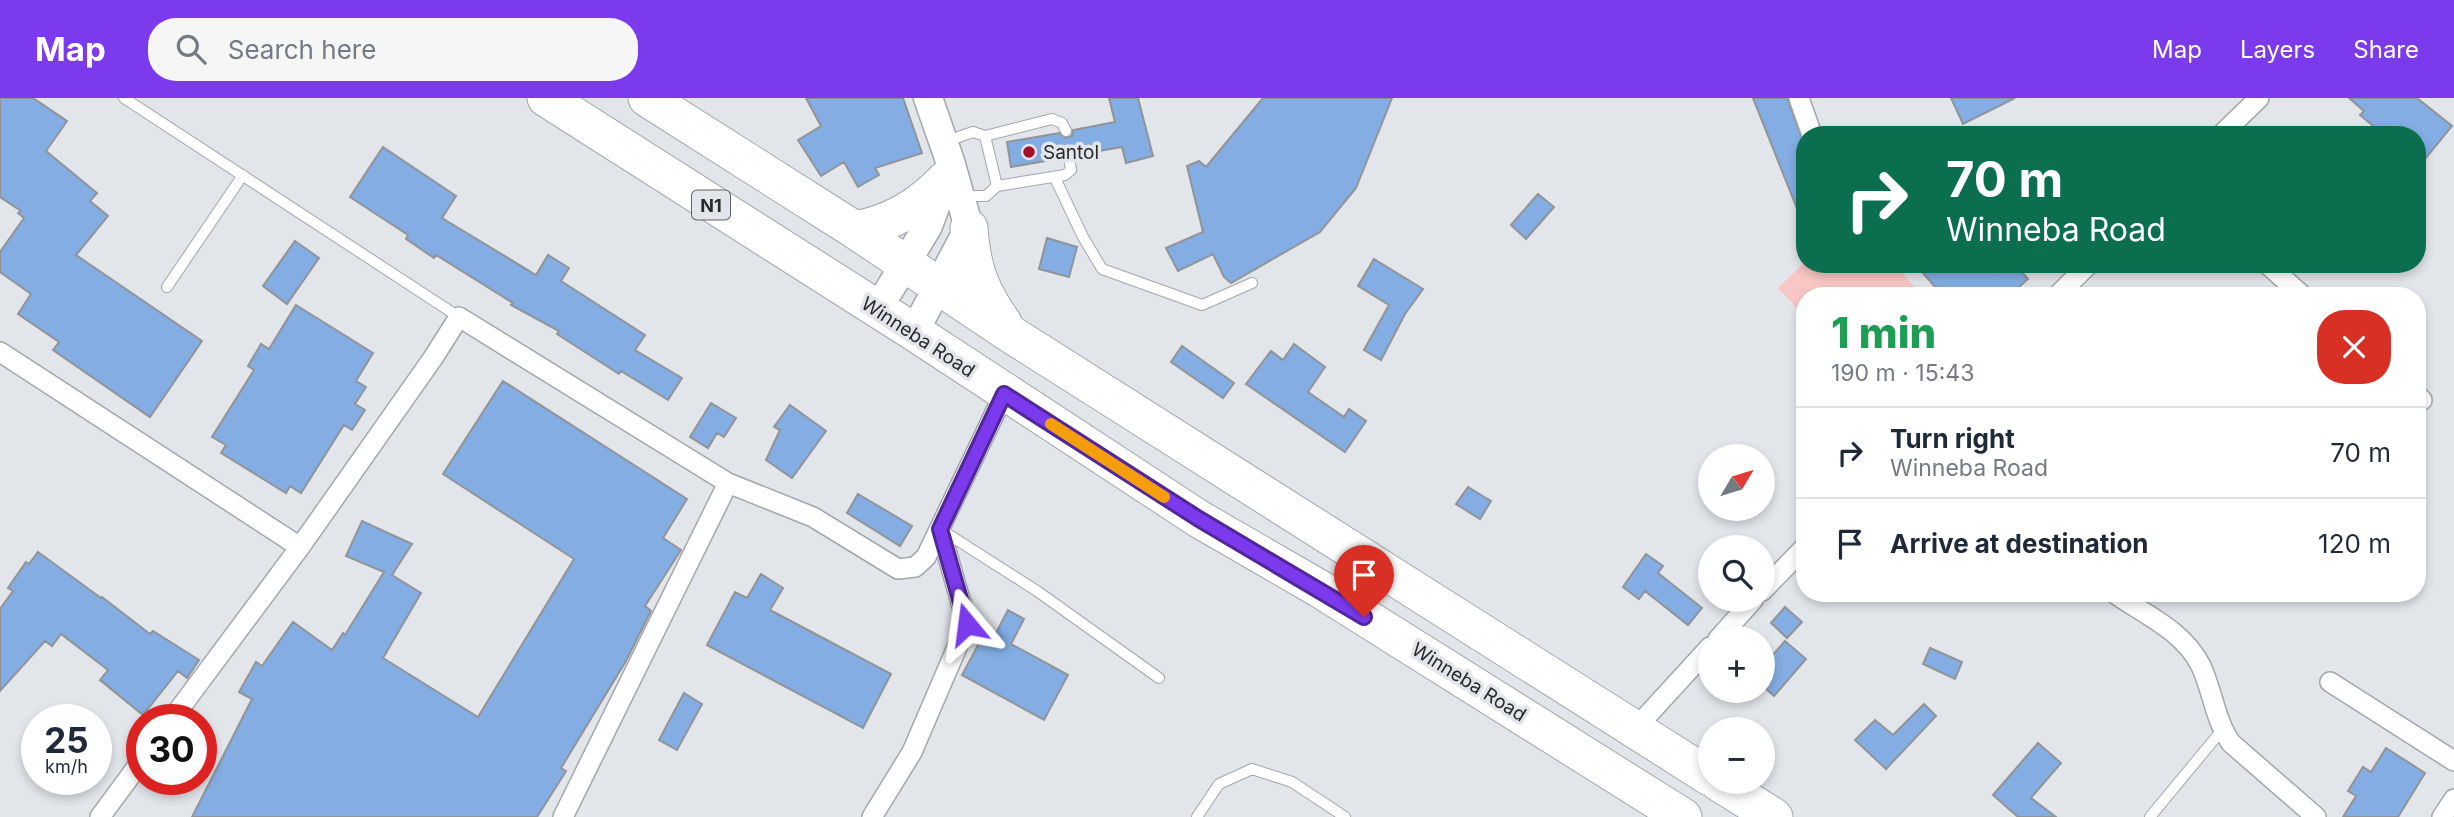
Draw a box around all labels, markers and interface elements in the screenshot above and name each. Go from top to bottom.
search box [148,18,638,81]
text: Map [35,29,106,69]
icon: search [172,30,210,68]
text: Search here [228,34,376,65]
text: Map [2152,35,2202,64]
text: Layers [2240,35,2315,64]
text: Share [2353,35,2419,64]
place label: Santol [1043,141,1099,164]
marker: Santol [1021,144,1037,160]
text: 70 m [1946,150,2063,209]
icon: right [1831,154,1922,245]
road number: N1 [692,190,730,220]
text: Winneba Road [1946,210,2166,249]
street label: Winneba Road [857,292,979,382]
text: 1 min [1831,307,1936,358]
button: close [2317,310,2391,384]
text: 190 m · 15:43 [1831,359,1974,387]
text: Turn right [1890,423,2015,454]
icon: right [1831,434,1869,472]
text: 70 m [2330,437,2391,468]
north arrow [1698,444,1774,522]
map controls [1698,444,1775,794]
text: Winneba Road [1890,454,2048,482]
icon: arrive [1831,525,1869,563]
text: Arrive at destination [1890,528,2149,559]
text: 120 m [2318,528,2391,559]
button: search [1698,535,1775,612]
pin [1334,545,1394,617]
icon: arrive [1345,556,1383,594]
position arrow [930,587,1004,661]
button: + [1698,626,1775,703]
street label: Winneba Road [1408,638,1530,726]
speed limit sign: 30 [126,704,217,795]
button: − [1698,717,1775,794]
text: 25 [44,719,89,761]
text: km/h [45,756,88,777]

